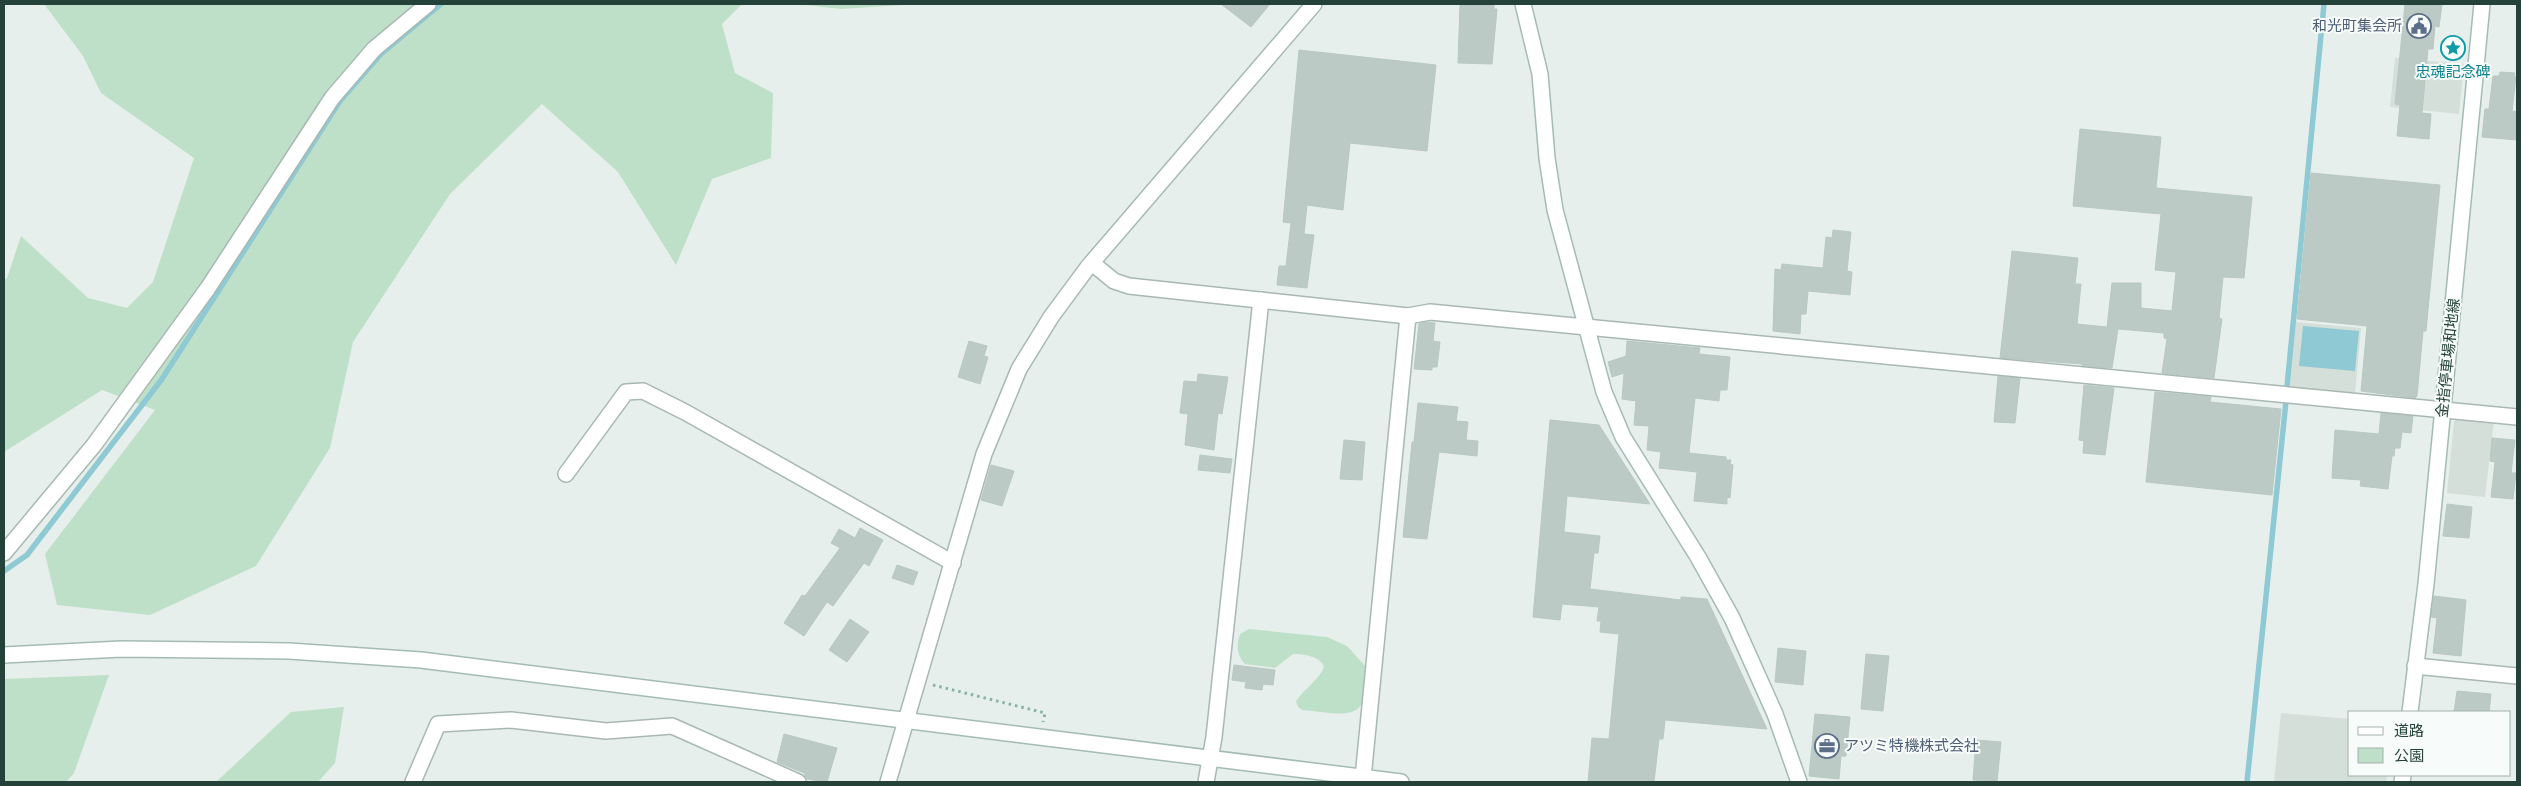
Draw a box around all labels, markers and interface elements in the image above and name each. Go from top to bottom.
public building icon: 和光町集会所 [2406,13,2432,39]
place label: 和光町集会所 [2312,17,2402,35]
place icon: 忠魂記念碑 [2440,35,2466,61]
place label: 忠魂記念碑 [2415,63,2491,81]
street label: 金指停車場和地線 [2433,297,2463,419]
legend [2348,711,2511,776]
text: 道路 [2394,722,2424,740]
office icon: アツミ特機株式会社 [1814,733,1840,759]
place label: アツミ特機株式会社 [1844,737,1979,755]
text: 公園 [2394,747,2424,765]

